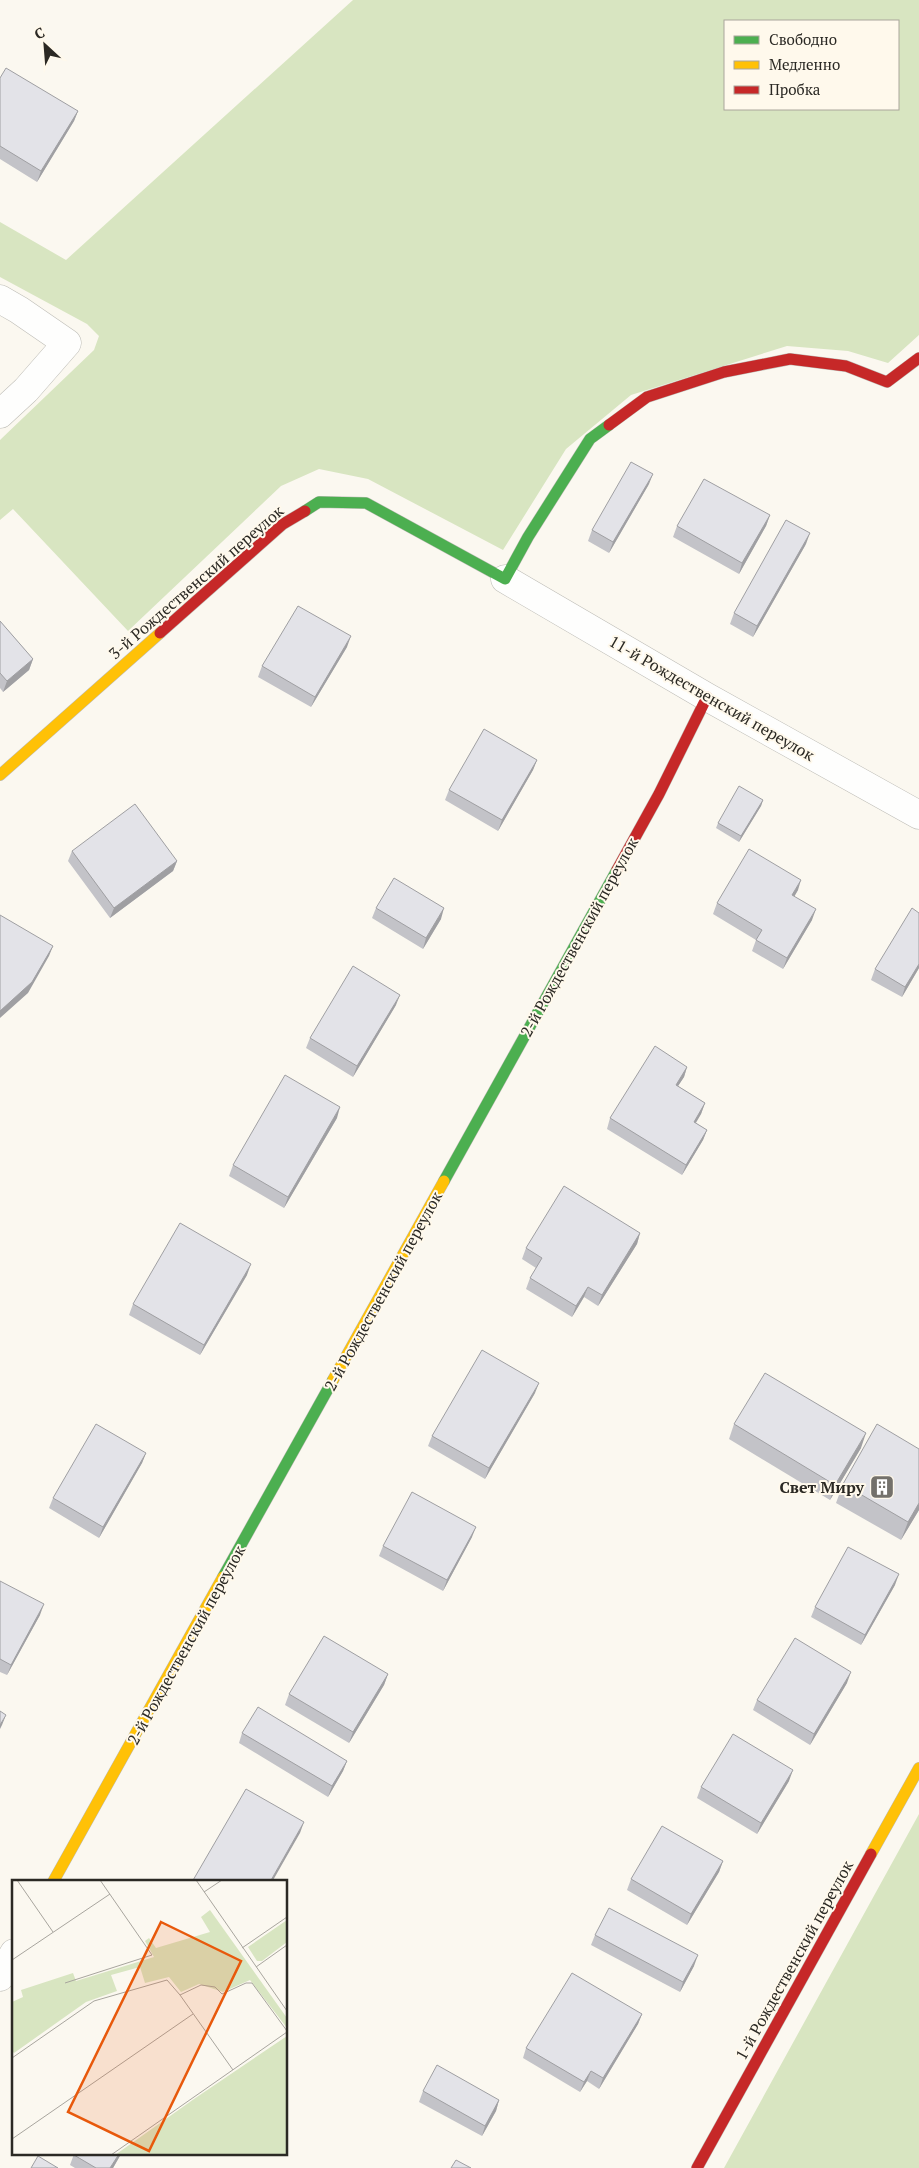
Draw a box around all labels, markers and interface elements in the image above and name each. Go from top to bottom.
north arrow [20,20,70,70]
legend [724,20,899,110]
text: С [31,22,47,43]
text: Свободно [769,29,837,49]
text: Медленно [769,54,840,74]
text: Пробка [769,79,821,99]
street label: 3-й Рождественский переулок [104,500,288,664]
street label: 11-й Рождественский переулок [605,630,819,766]
street label: 2-й Рождественский переулок [515,833,643,1041]
street label: 2-й Рождественский переулок [319,1187,447,1395]
building icon: Свет Миру [869,1474,895,1500]
place label: Свет Миру [779,1476,865,1498]
street label: 2-й Рождественский переулок [122,1541,250,1749]
street label: 1-й Рождественский переулок [730,1856,858,2064]
inset map [12,1880,288,2156]

